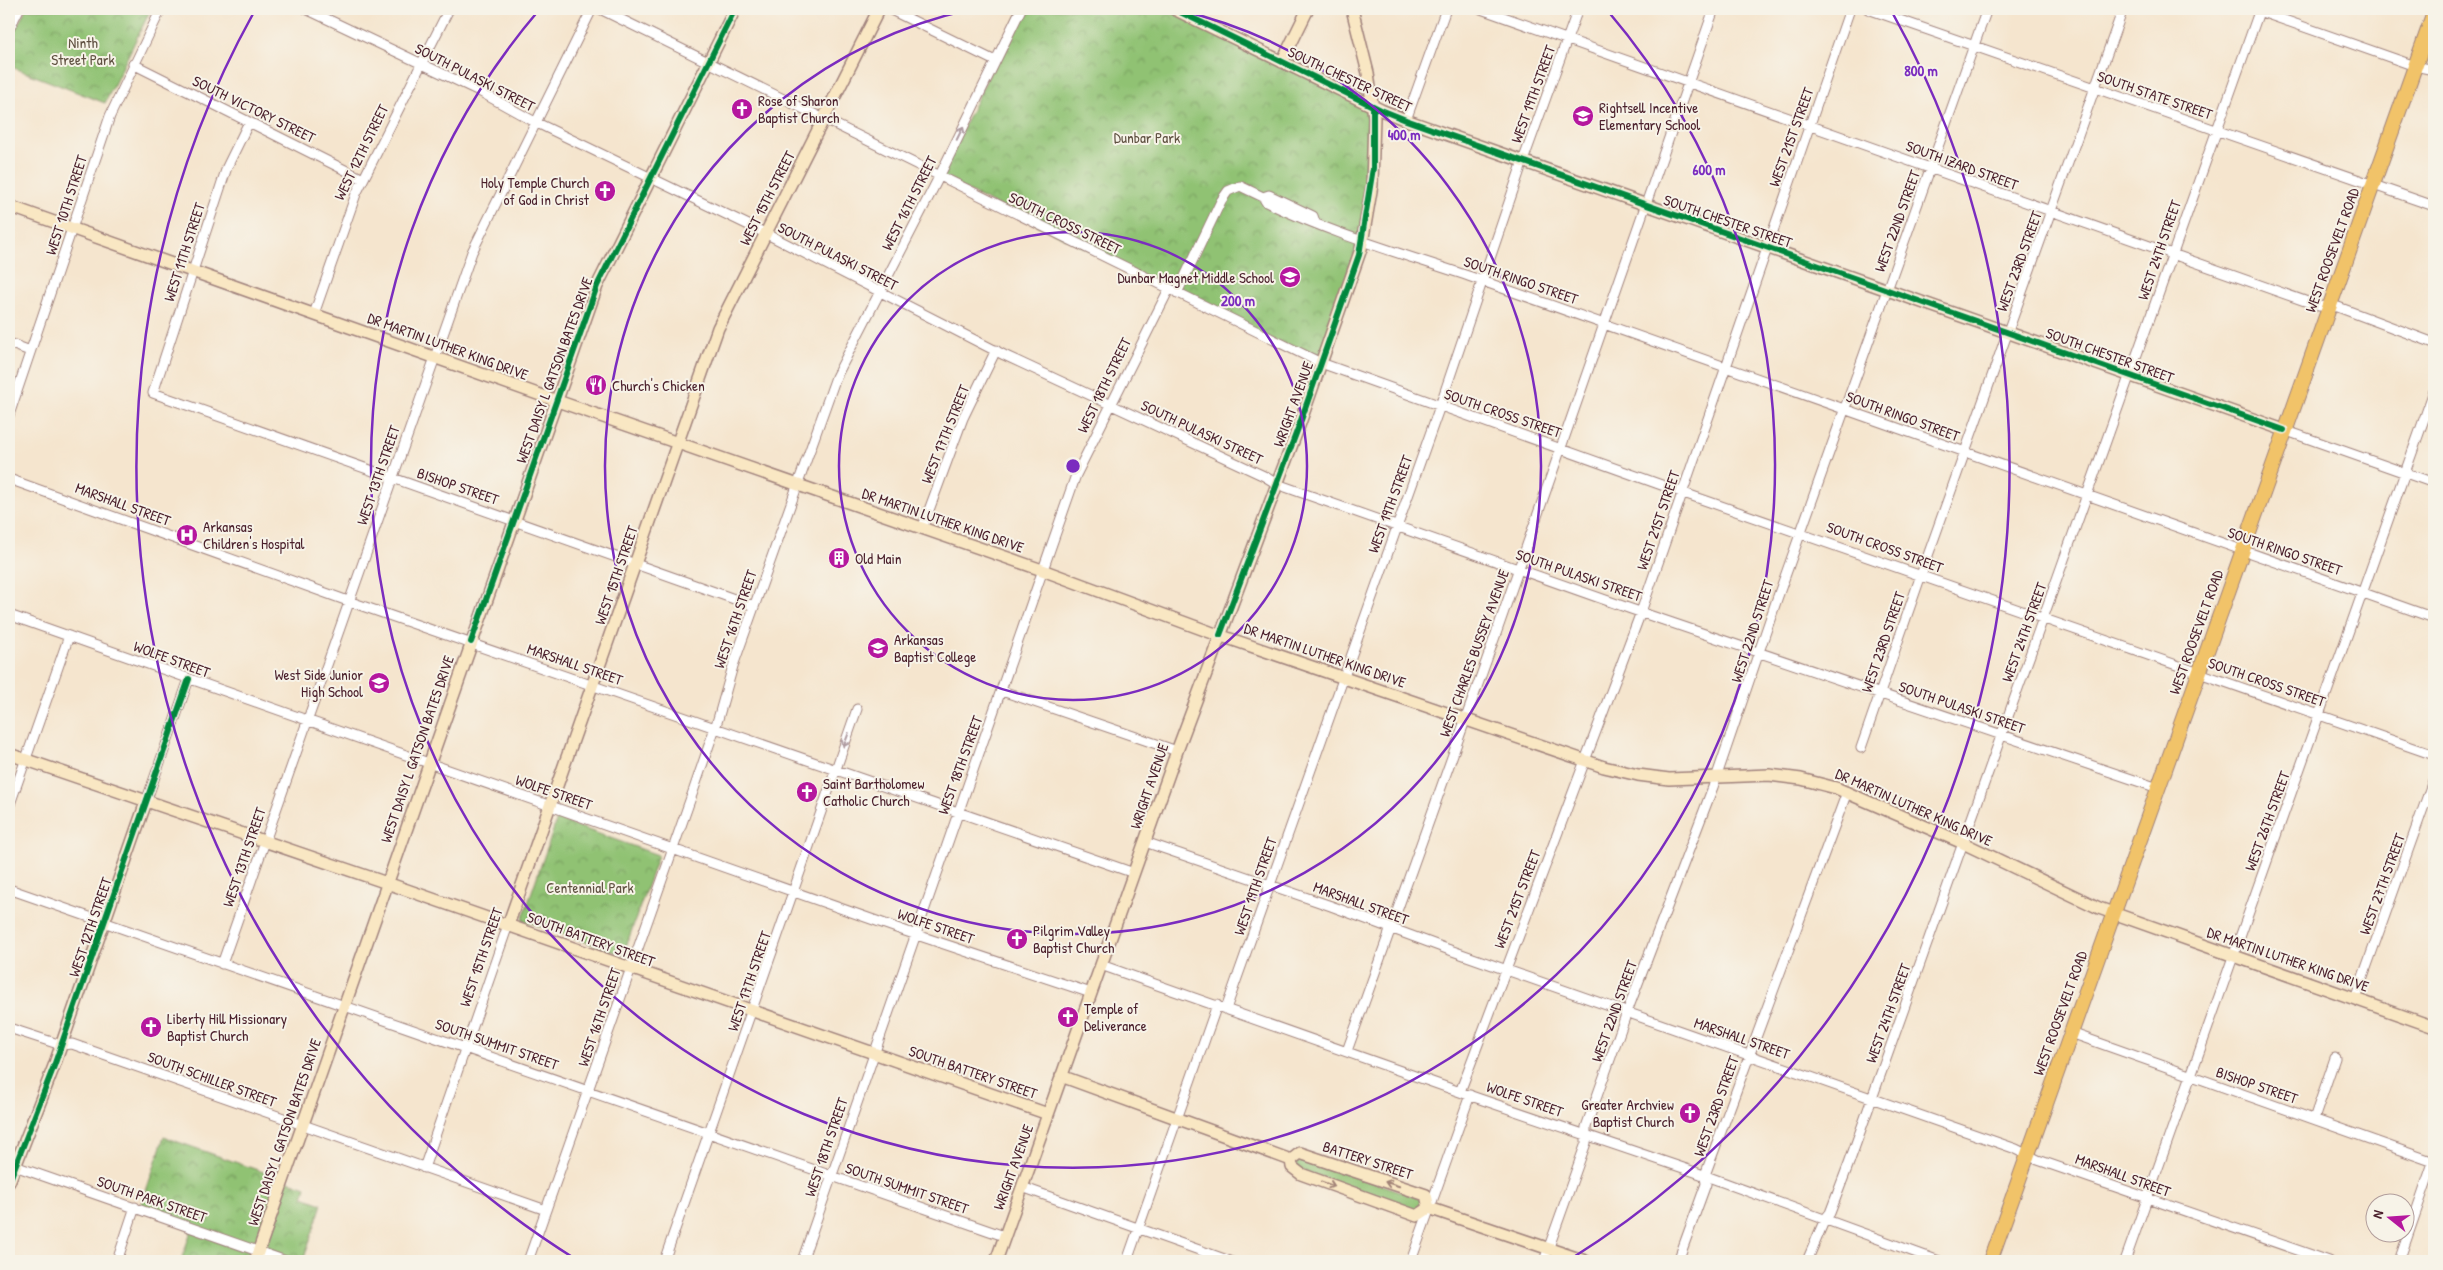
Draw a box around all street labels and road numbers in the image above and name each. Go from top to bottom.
street label: SOUTH PULASKI STREET [411,38,539,117]
street label: SOUTH CHESTER STREET [1285,41,1416,117]
street label: WEST 19TH STREET [1506,41,1561,146]
street label: SOUTH STATE STREET [2095,65,2216,125]
street label: SOUTH VICTORY STREET [189,70,320,148]
street label: WEST 21ST STREET [1763,84,1819,189]
street label: WEST 12TH STREET [329,100,394,203]
street label: SOUTH IZARD STREET [1903,135,2022,195]
street label: WEST 15TH STREET [734,146,800,249]
street label: WEST 10TH STREET [40,151,92,258]
street label: WEST 16TH STREET [876,151,942,254]
street label: WEST 22ND STREET [1869,166,1925,275]
street label: WEST ROOSEVELT ROAD [2300,184,2365,315]
street label: SOUTH CROSS STREET [1005,187,1126,260]
street label: SOUTH CHESTER STREET [1661,189,1796,253]
street label: WEST 24TH STREET [2132,196,2186,303]
street label: WEST 11TH STREET [158,199,210,304]
street label: WEST 23RD STREET [1991,207,2047,314]
street label: SOUTH PULASKI STREET [774,217,902,296]
street label: SOUTH RINGO STREET [1461,251,1582,310]
street label: WEST DAISY L GATSON BATES DRIVE [510,274,598,466]
street label: DR MARTIN LUTHER KING DRIVE [365,307,532,385]
street label: SOUTH CHESTER STREET [2043,322,2178,388]
street label: WEST 18TH STREET [1072,333,1137,436]
street label: WRIGHT AVENUE [1268,358,1318,450]
street label: WEST 17TH STREET [916,381,975,486]
street label: SOUTH CROSS STREET [1442,383,1565,443]
street label: SOUTH RINGO STREET [1843,386,1964,447]
street label: SOUTH PULASKI STREET [1138,395,1267,470]
street label: WEST 13TH STREET [351,422,405,528]
street label: WEST 19TH STREET [1363,451,1418,556]
street label: BISHOP STREET [414,462,503,510]
street label: WEST 21ST STREET [1631,466,1685,573]
street label: MARSHALL STREET [72,477,174,531]
street label: DR MARTIN LUTHER KING DRIVE [859,482,1027,558]
street label: SOUTH CROSS STREET [1824,516,1947,578]
street label: WEST 15TH STREET [589,522,643,627]
street label: SOUTH RINGO STREET [2225,522,2346,581]
street label: SOUTH PULASKI STREET [1513,544,1646,607]
street label: WEST 16TH STREET [708,566,762,671]
street label: WEST CHARLES BUSSEY AVENUE [1434,566,1514,740]
street label: WEST ROOSEVELT ROAD [2164,566,2229,697]
street label: WEST 22ND STREET [1726,576,1779,685]
street label: WEST 24TH STREET [1996,578,2052,685]
street label: WEST 23RD STREET [1856,588,1910,695]
street label: DR MARTIN LUTHER KING DRIVE [1241,617,1409,693]
street label: WOLFE STREET [131,635,214,683]
street label: MARSHALL STREET [524,638,627,691]
street label: WEST DAISY L GATSON BATES DRIVE [375,652,459,845]
street label: SOUTH CROSS STREET [2206,652,2329,712]
street label: SOUTH PULASKI STREET [1896,676,2029,739]
street label: WEST 18TH STREET [932,712,988,817]
street label: WRIGHT AVENUE [1125,740,1174,832]
street label: DR MARTIN LUTHER KING DRIVE [1832,763,1996,851]
street label: WEST 26TH STREET [2239,767,2295,874]
street label: WOLFE STREET [513,769,596,815]
street label: WEST 13TH STREET [217,804,271,910]
street label: WEST 27TH STREET [2354,830,2410,937]
street label: WEST 19TH STREET [1228,833,1282,938]
street label: WEST 21ST STREET [1489,846,1546,951]
street label: WEST 12TH STREET [63,873,117,980]
street label: MARSHALL STREET [1310,876,1412,930]
street label: WOLFE STREET [895,903,978,949]
street label: WEST 15TH STREET [454,904,508,1009]
street label: SOUTH BATTERY STREET [524,906,659,972]
street label: DR MARTIN LUTHER KING DRIVE [2204,921,2372,997]
street label: WEST 17TH STREET [722,927,776,1034]
street label: WEST ROOSEVELT ROAD [2028,947,2093,1078]
street label: WEST 22ND STREET [1586,956,1642,1065]
street label: WEST 24TH STREET [1860,959,1916,1066]
street label: WEST 16TH STREET [572,964,626,1069]
street label: MARSHALL STREET [1691,1012,1794,1065]
street label: SOUTH SUMMIT STREET [433,1013,562,1075]
street label: WEST DAISY L GATSON BATES DRIVE [242,1035,326,1228]
street label: SOUTH BATTERY STREET [906,1040,1041,1104]
street label: SOUTH SCHILLER STREET [145,1046,280,1112]
street label: WEST 23RD STREET [1688,1052,1744,1159]
street label: BISHOP STREET [2213,1061,2302,1109]
street label: WOLFE STREET [1484,1076,1567,1122]
street label: WEST 18TH STREET [799,1094,853,1199]
street label: WRIGHT AVENUE [988,1121,1038,1213]
street label: BATTERY STREET [1320,1136,1417,1185]
street label: MARSHALL STREET [2072,1148,2174,1202]
street label: SOUTH SUMMIT STREET [843,1157,972,1219]
street label: SOUTH PARK STREET [94,1170,211,1228]

